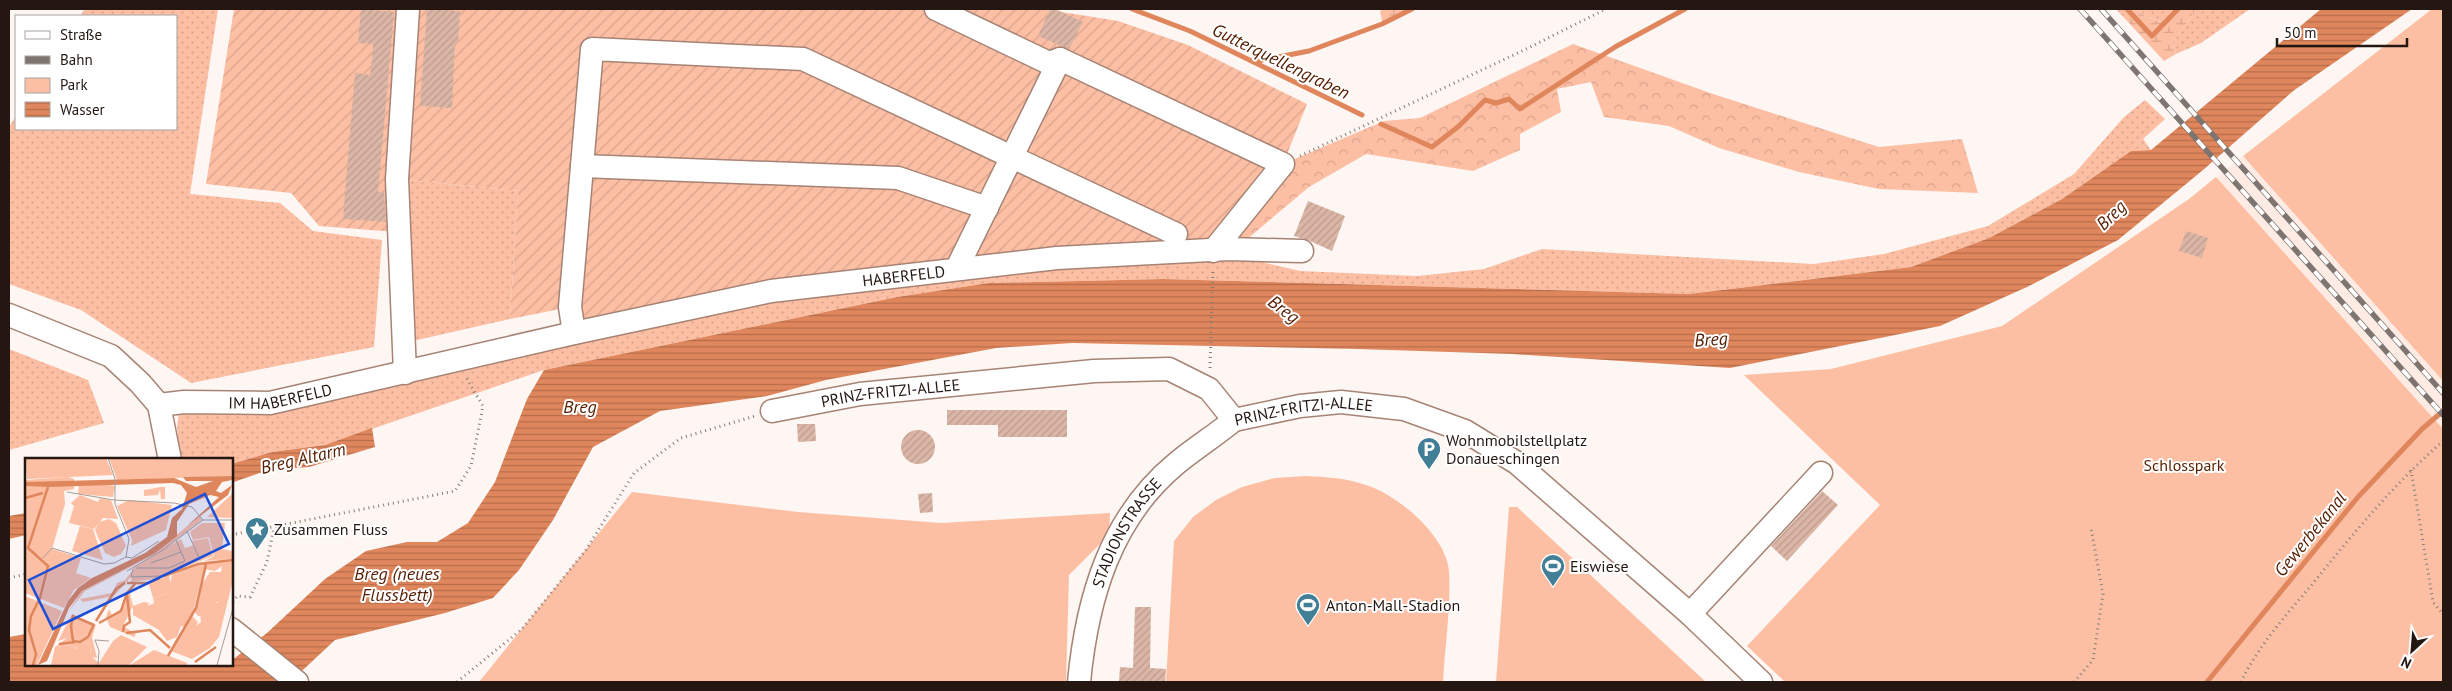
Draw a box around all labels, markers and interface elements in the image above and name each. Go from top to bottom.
legend [15,15,178,130]
scale bar [2277,15,2407,47]
water label: Gutterquellengraben [1209,18,1353,104]
text: 50 m [2284,23,2317,42]
text: Straße [60,25,102,44]
text: Bahn [60,50,93,69]
text: Park [60,75,88,94]
text: Wasser [60,100,105,119]
water label: Breg [2091,195,2131,235]
street label: HABERFELD [861,261,946,290]
water label: Breg [1264,290,1304,328]
water label: Breg [1694,326,1728,352]
street label: PRINZ-FRITZI-ALLEE [819,374,961,411]
street label: IM HABERFELD [228,379,334,413]
street label: PRINZ-FRITZI-ALLEE [1233,392,1374,430]
water label: Breg [563,395,597,418]
place label: Wohnmobilstellplatz Donaueschingen [1446,430,1587,468]
parking icon: Wohnmobilstellplatz Donaueschingen [1416,436,1442,470]
water label: Breg Altarm [258,437,348,479]
park label: Schlosspark [2144,455,2225,475]
inset map [25,458,232,666]
street label: STADIONSTRASSE [1088,473,1165,590]
water label: Gewerbekanal [2269,487,2351,581]
place icon: Zusammen Fluss [244,516,270,550]
place label: Zusammen Fluss [274,519,388,539]
sports icon: Eiswiese [1540,553,1566,587]
place label: Eiswiese [1570,556,1629,576]
water label: Breg (neues Flussbett) [354,562,441,606]
sports icon: Anton-Mall-Stadion [1295,592,1321,626]
place label: Anton-Mall-Stadion [1326,595,1460,615]
north arrow [2387,626,2437,676]
text: N [2398,653,2414,673]

